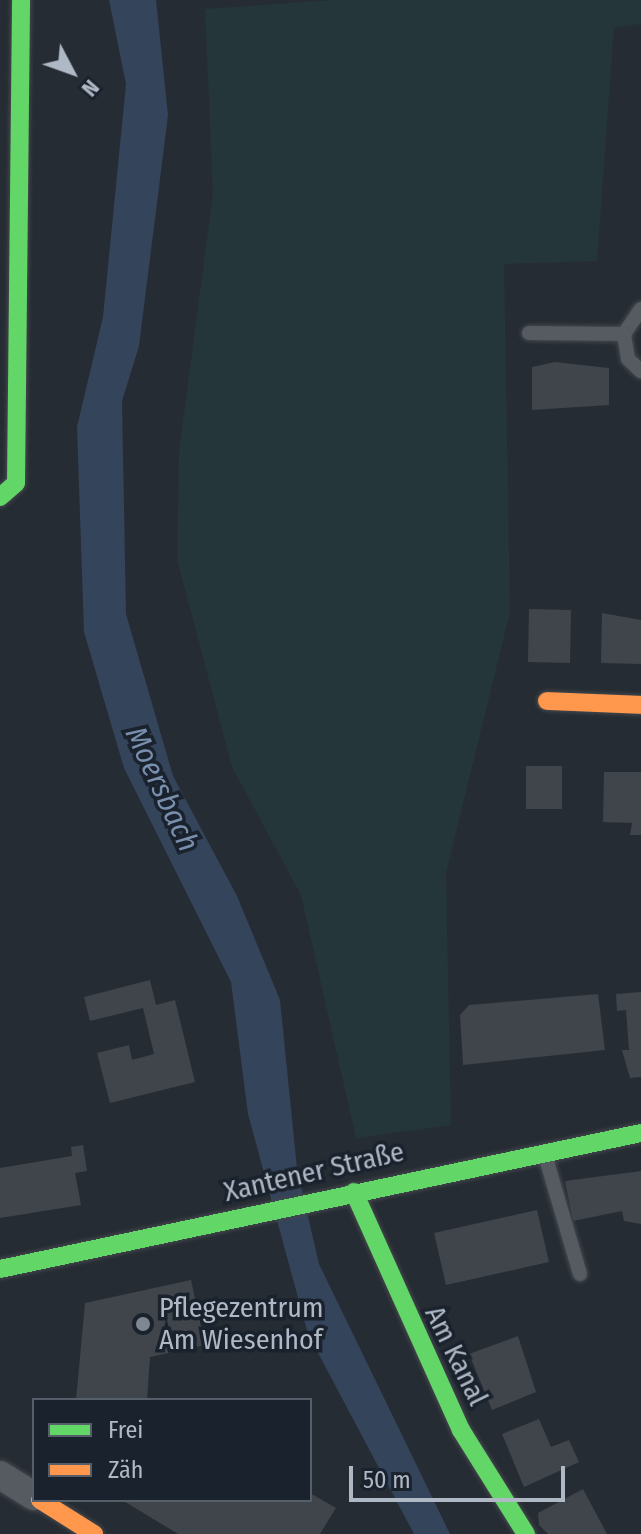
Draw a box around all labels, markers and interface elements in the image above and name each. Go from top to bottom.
north arrow [32,32,112,112]
text: N [76,74,105,102]
water label: Moersbach [117,721,207,857]
street label: Xantener Straße [221,1135,407,1209]
place label: Pflegezentrum Am Wiesenhof [159,1291,323,1357]
street label: Am Kanal [417,1301,495,1411]
marker: Pflegezentrum Am Wiesenhof [134,1315,152,1333]
legend [32,1398,312,1502]
text: Frei [108,1416,143,1444]
scale bar [353,1450,569,1500]
text: Zäh [108,1456,143,1484]
text: 50 m [363,1466,411,1494]

